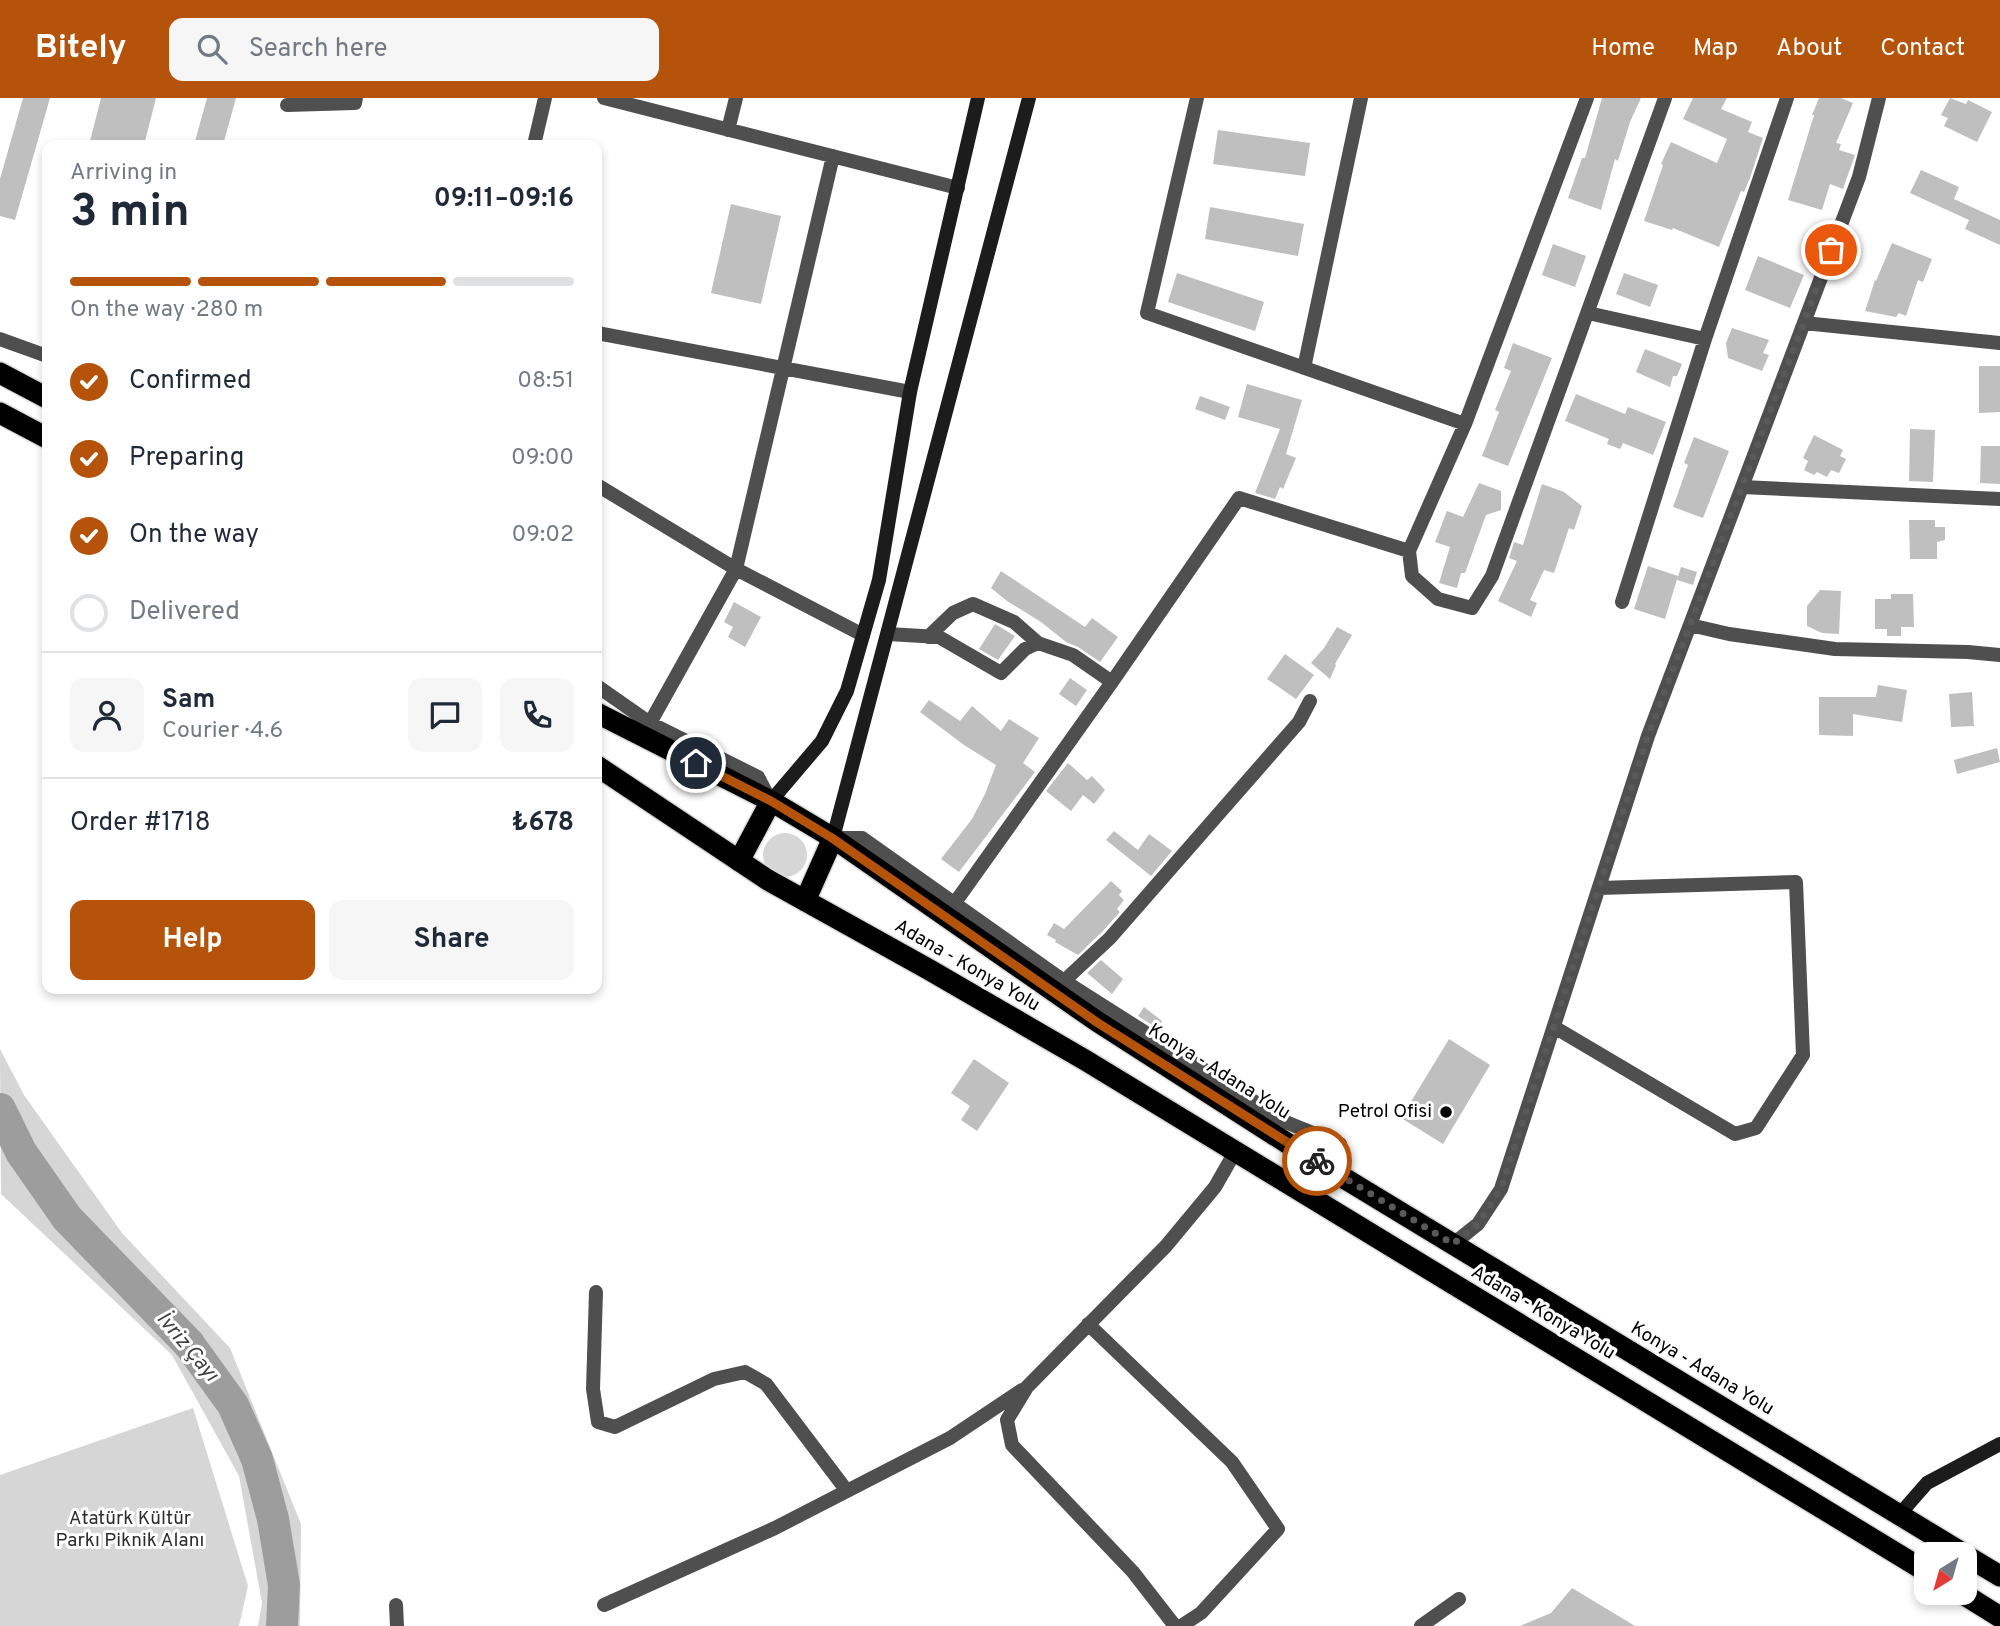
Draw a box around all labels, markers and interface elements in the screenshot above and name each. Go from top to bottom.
search box [169,18,659,81]
text: Bitely [35,28,127,70]
icon: search [193,30,231,68]
text: Search here [249,33,388,66]
text: Home [1591,34,1655,64]
text: Map [1693,34,1738,64]
text: About [1776,34,1842,64]
text: Contact [1880,34,1965,64]
text: Arriving in [70,159,177,188]
text: 09:11–09:16 [434,183,574,216]
text: 3 min [70,184,190,243]
pin [1801,220,1861,280]
icon: bag [1812,231,1850,269]
text: On the way · 280 m [70,296,263,325]
icon: check [70,363,108,401]
text: Confirmed [129,365,252,398]
text: 08:51 [517,367,574,396]
icon: check [70,440,108,478]
text: Preparing [129,442,244,475]
text: 09:00 [511,444,574,473]
icon: check [70,517,108,555]
text: On the way [129,519,259,552]
text: 09:02 [511,521,574,550]
text: Delivered [129,596,240,629]
button: person [70,678,144,752]
button: chat [408,678,482,752]
button: phone [500,678,574,752]
text: Sam [162,684,215,717]
text: Courier · 4.6 [162,717,283,746]
pin [666,733,726,793]
icon: home [677,744,715,782]
text: Order #1718 [70,807,211,840]
text: ₺678 [511,807,574,840]
button: Help [70,900,315,980]
button: Share [329,900,574,980]
street label: Adana - Konya Yolu [890,915,1044,1017]
street label: Konya - Adana Yolu [1143,1019,1295,1125]
place label: Petrol Ofisi [1338,1100,1432,1124]
marker: Petrol Ofisi [1438,1104,1454,1120]
courier [1282,1126,1352,1196]
icon: bike [1298,1142,1336,1180]
street label: Adana - Konya Yolu [1466,1260,1620,1366]
water label: İvriz Çayı [150,1306,225,1388]
street label: Konya - Adana Yolu [1626,1317,1778,1421]
park label: Atatürk Kültür Parkı Piknik Alanı [56,1507,204,1553]
north arrow [1914,1542,1978,1605]
map controls [1914,1542,1977,1605]

